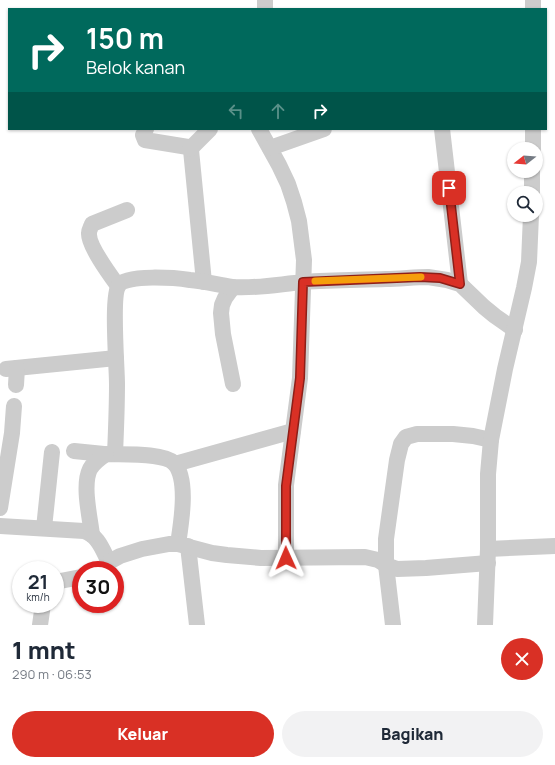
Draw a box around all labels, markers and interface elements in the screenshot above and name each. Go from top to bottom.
text: 150 m [86,19,164,57]
icon: right [20,24,72,76]
text: Belok kanan [86,55,185,79]
icon: left [225,100,247,122]
icon: ahead [267,100,289,122]
icon: right [309,100,331,122]
north arrow [507,142,543,178]
map controls [507,142,543,222]
pin [432,171,466,205]
icon: arrive [438,177,460,199]
button: search [507,186,543,222]
position arrow [265,537,307,579]
speed limit sign: 30 [72,561,124,613]
text: 21 [28,568,48,595]
text: km/h [26,590,50,604]
text: 1 mnt [12,633,76,666]
button: close [501,638,543,680]
text: 290 m · 06:53 [12,665,92,683]
button: Keluar [12,711,274,757]
button: Bagikan [282,711,543,757]

